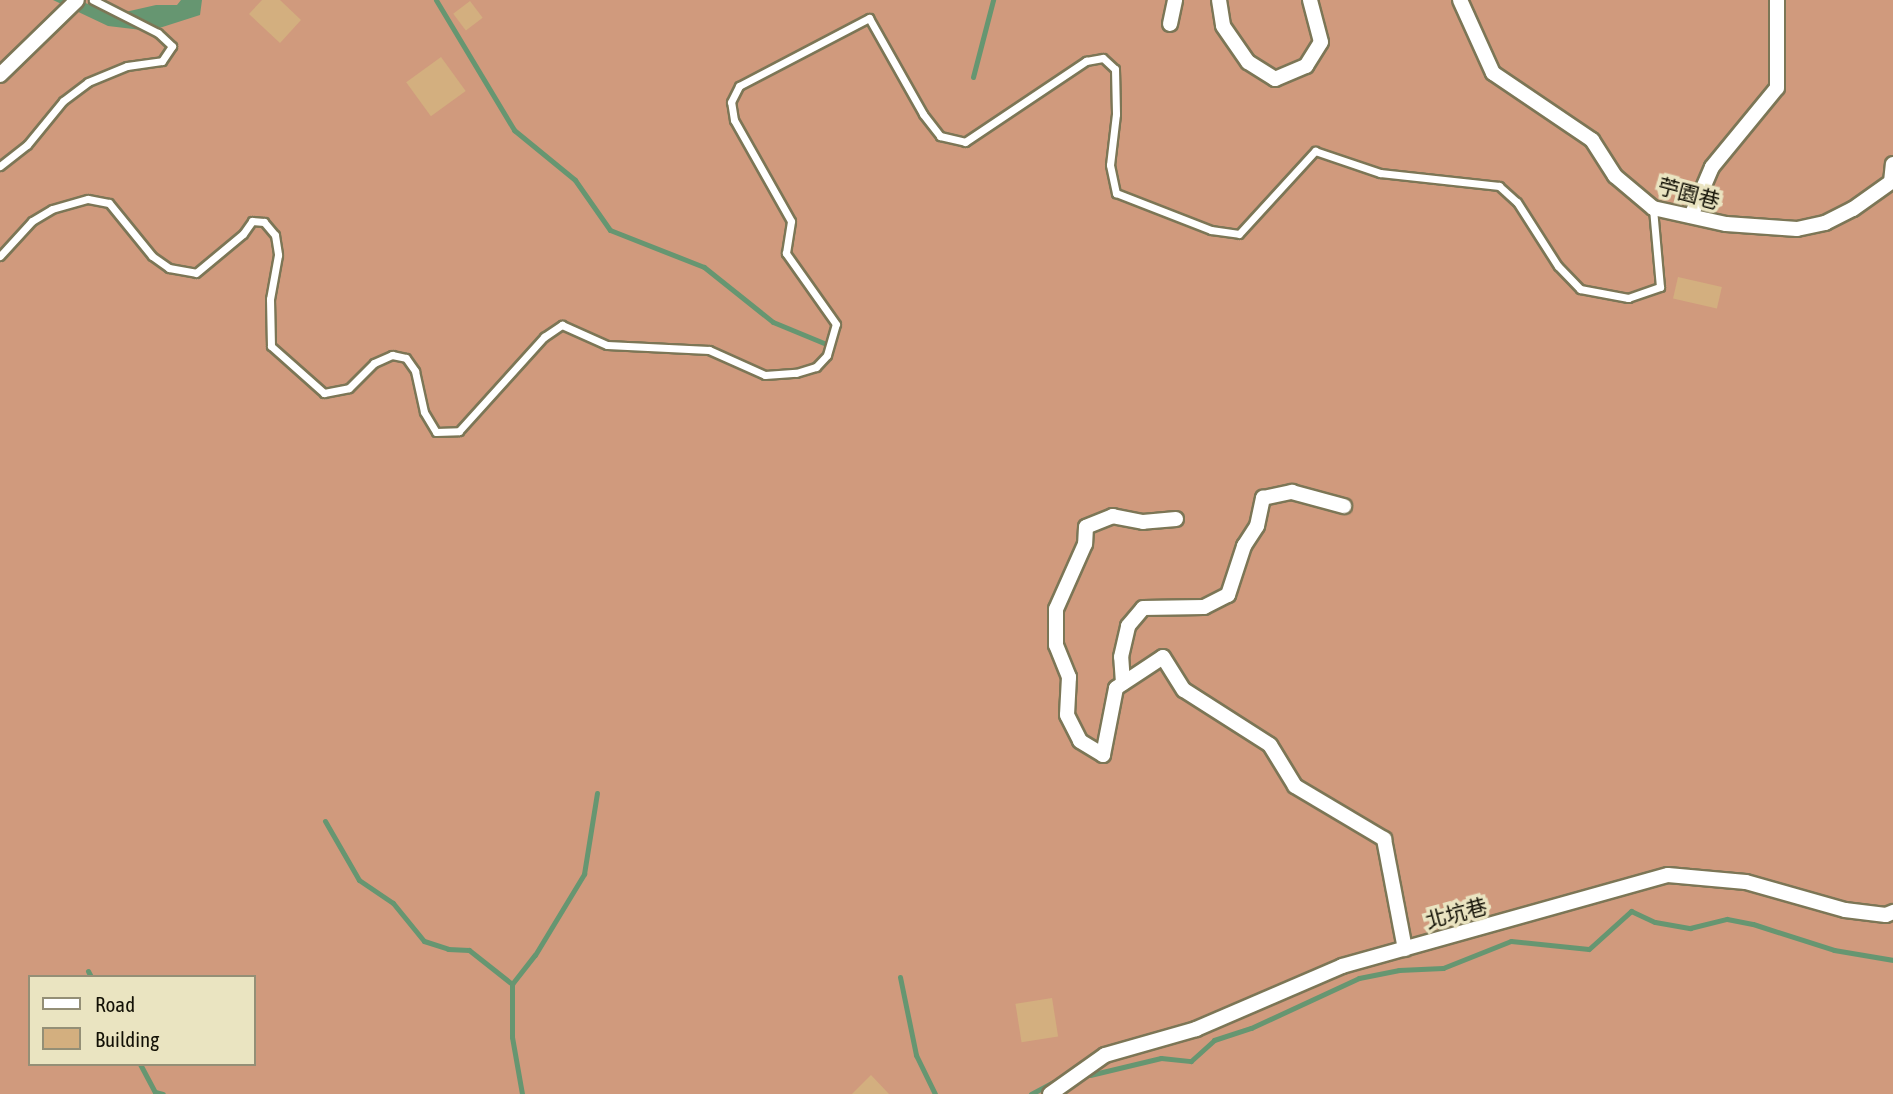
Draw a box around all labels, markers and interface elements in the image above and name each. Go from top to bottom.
street label: 苧園巷 [1655,173,1723,213]
street label: 北坑巷 [1422,893,1490,933]
legend [28,975,256,1066]
text: Road [95,992,135,1016]
text: Building [95,1027,159,1051]

